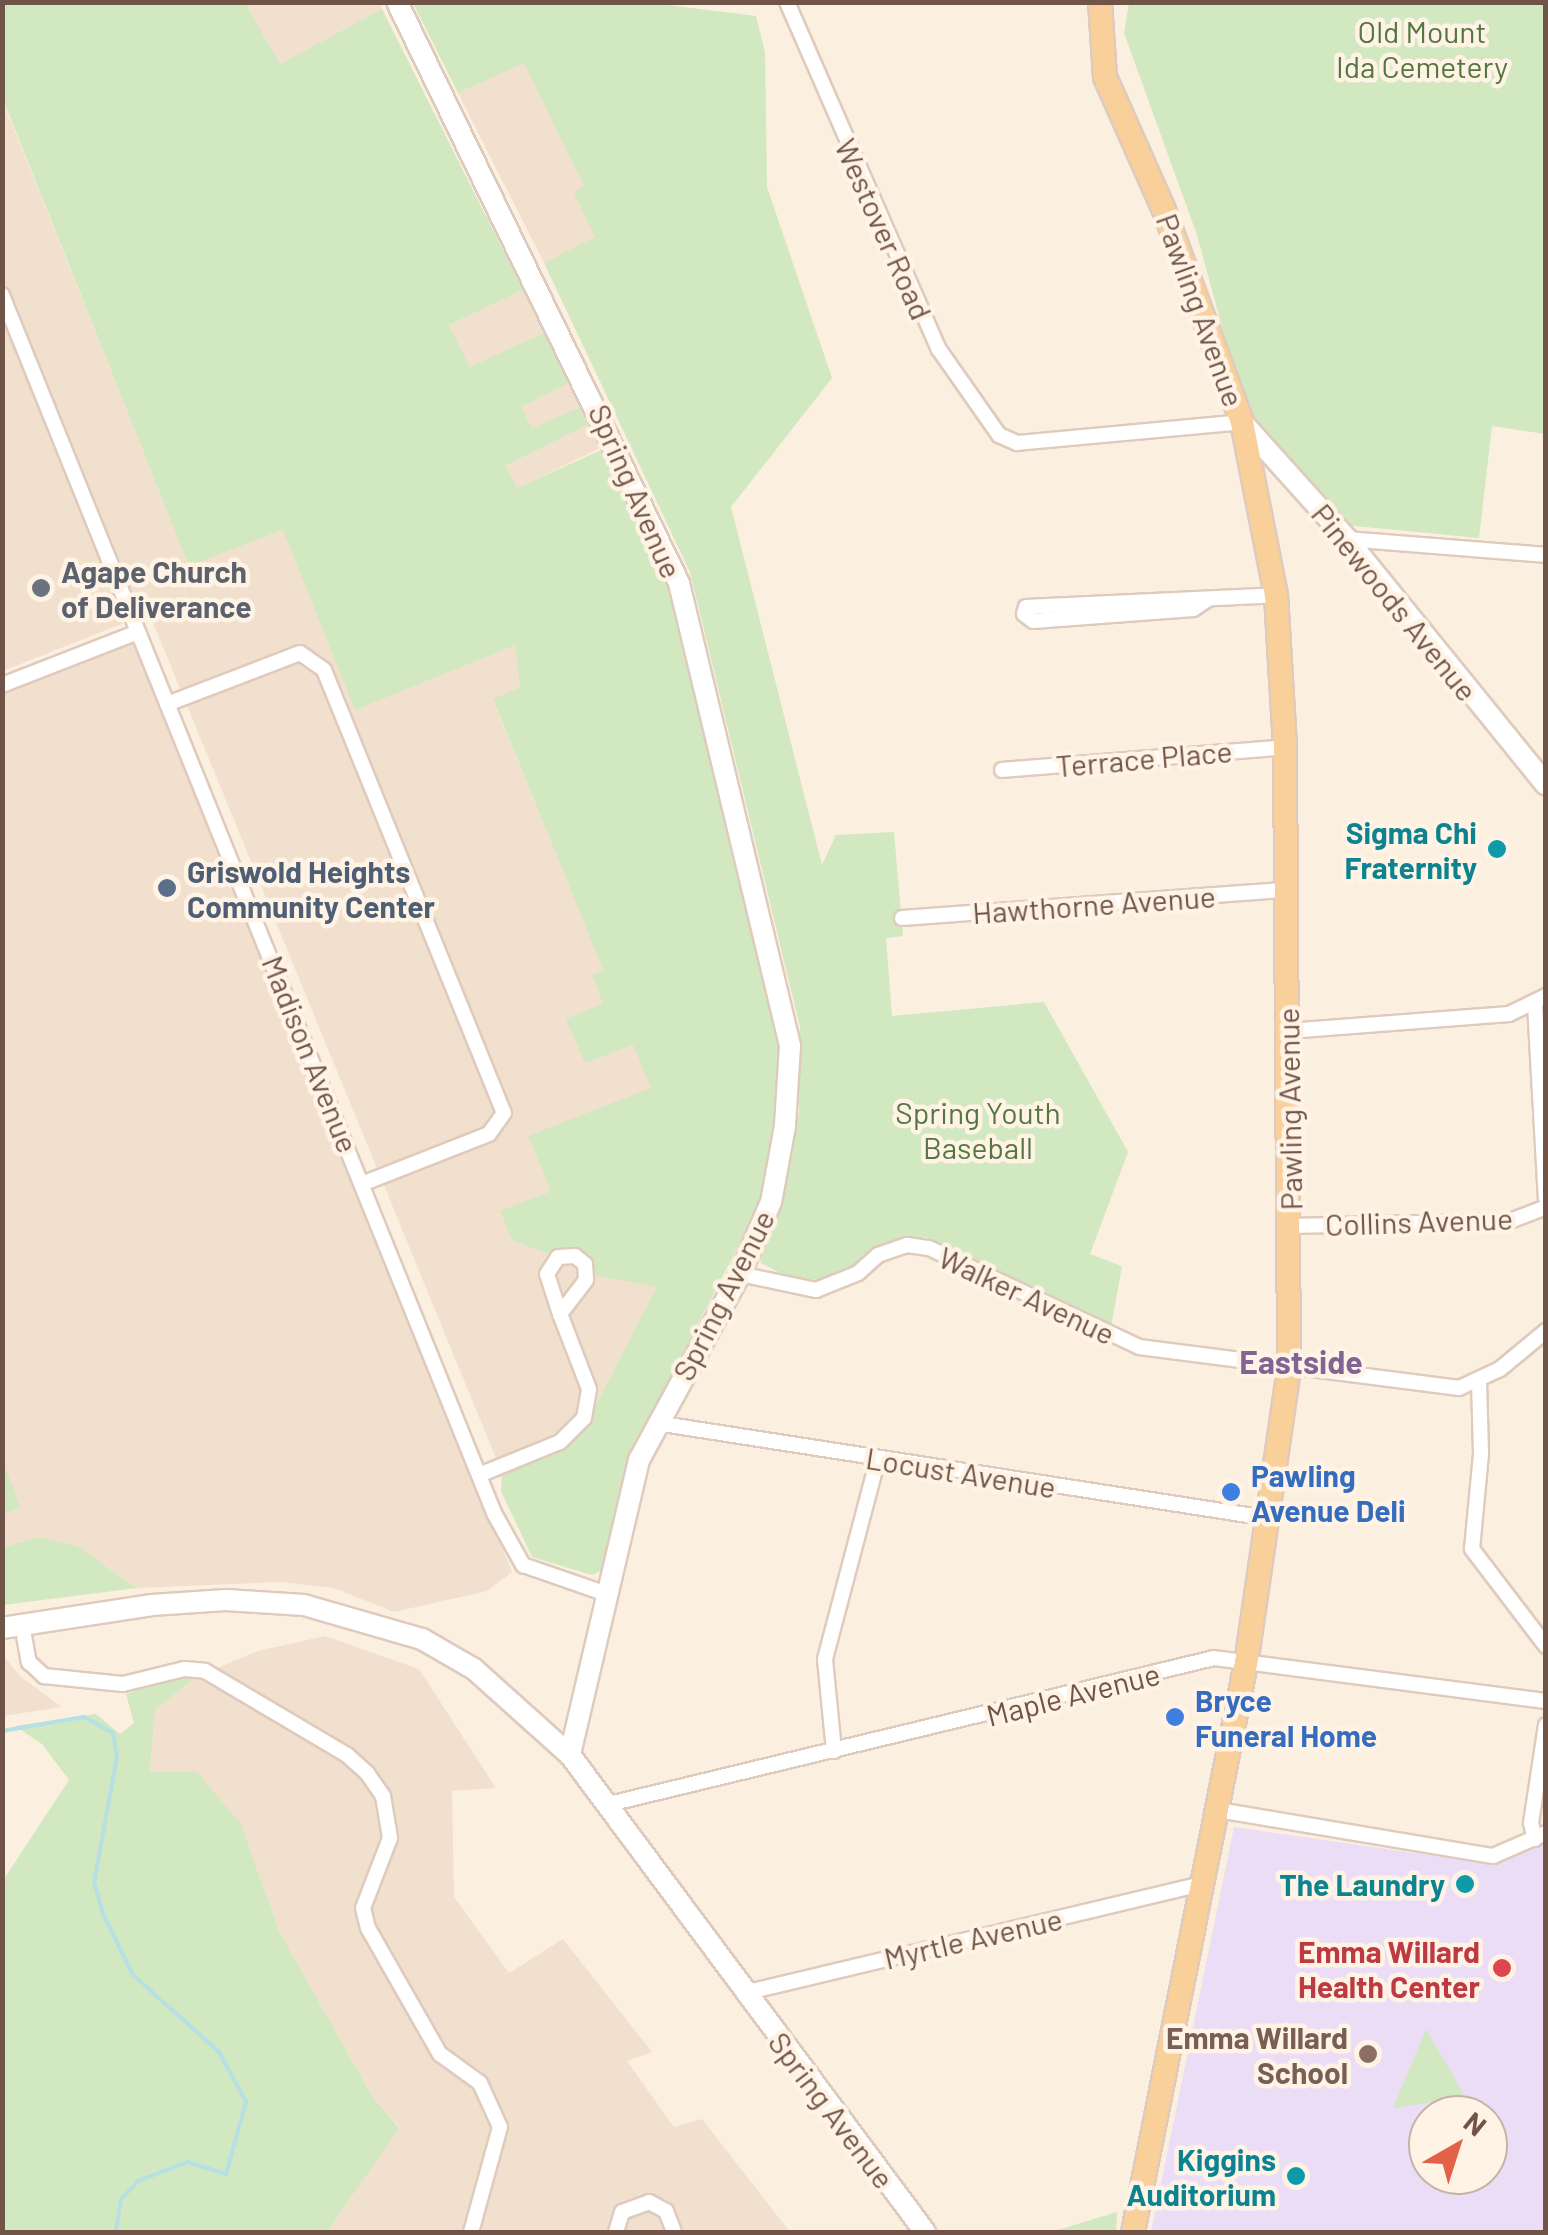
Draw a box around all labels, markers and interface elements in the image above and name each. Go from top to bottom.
park label: Old Mount Ida Cemetery [1336,13,1508,84]
street label: Westover Road [828,133,940,325]
street label: Pawling Avenue [1149,209,1253,411]
street label: Spring Avenue [582,399,690,583]
street label: Pinewoods Avenue [1305,496,1485,708]
place label: Agape Church of Deliverance [61,553,252,624]
marker: Agape Church of Deliverance [30,577,52,599]
street label: Terrace Place [1054,732,1234,784]
place label: Sigma Chi Fraternity [1345,814,1477,884]
marker: Sigma Chi Fraternity [1486,838,1508,860]
place label: Griswold Heights Community Center [187,853,435,924]
marker: Griswold Heights Community Center [156,877,178,899]
street label: Hawthorne Avenue [971,878,1217,930]
street label: Madison Avenue [255,950,367,1158]
street label: Pawling Avenue [1269,1007,1309,1211]
park label: Spring Youth Baseball [895,1094,1061,1164]
street label: Collins Avenue [1324,1200,1514,1242]
street label: Spring Avenue [665,1204,781,1386]
street label: Walker Avenue [933,1239,1121,1351]
district label: Eastside [1239,1342,1363,1380]
street label: Locust Avenue [863,1439,1059,1505]
place label: Pawling Avenue Deli [1251,1457,1406,1528]
marker: Pawling Avenue Deli [1220,1481,1242,1503]
street label: Maple Avenue [982,1655,1164,1733]
place label: Bryce Funeral Home [1195,1682,1377,1752]
marker: Bryce Funeral Home [1164,1706,1186,1728]
place label: The Laundry [1279,1866,1445,1902]
marker: The Laundry [1454,1873,1476,1895]
street label: Myrtle Avenue [880,1900,1066,1976]
place label: Emma Willard Health Center [1298,1933,1480,2004]
marker: Emma Willard Health Center [1489,1955,1515,1981]
place label: Emma Willard School [1166,2019,1348,2090]
street label: Spring Avenue [762,2025,902,2195]
marker: Emma Willard School [1357,2043,1379,2065]
north arrow [1408,2095,1508,2195]
text: N [1458,2104,1494,2142]
place label: Kiggins Auditorium [1126,2141,1276,2212]
marker: Kiggins Auditorium [1285,2165,1307,2187]

